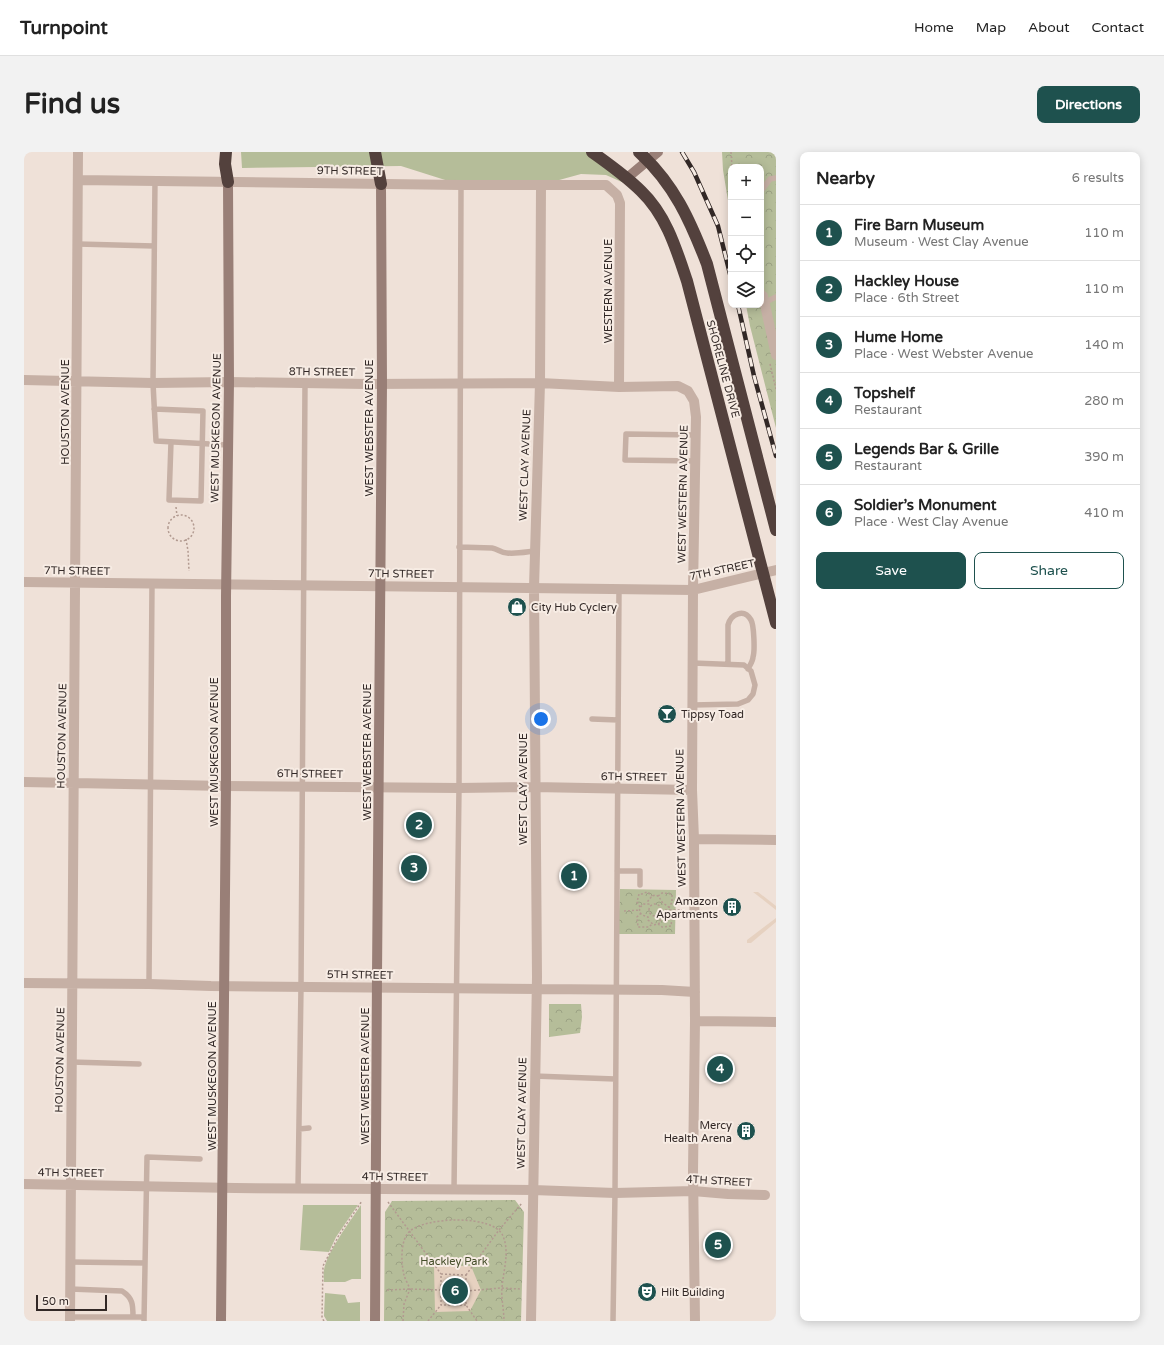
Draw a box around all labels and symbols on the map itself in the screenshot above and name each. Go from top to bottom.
street label: 9TH STREET [317,164,384,178]
street label: WESTERN AVENUE [602,239,615,343]
street label: SHORELINE DRIVE [704,319,742,419]
street label: WEST MUSKEGON AVENUE [208,353,224,503]
street label: HOUSTON AVENUE [59,359,72,465]
street label: WEST WEBSTER AVENUE [363,359,376,497]
street label: 8TH STREET [289,365,356,379]
street label: WEST CLAY AVENUE [517,409,533,521]
street label: WEST WESTERN AVENUE [675,425,691,563]
street label: 7TH STREET [688,557,756,583]
street label: 7TH STREET [44,564,111,578]
street label: 7TH STREET [368,567,435,581]
shop icon: City Hub Cyclery [506,596,528,618]
place label: City Hub Cyclery [531,601,617,614]
street label: WEST MUSKEGON AVENUE [208,677,221,827]
street label: HOUSTON AVENUE [55,683,69,789]
street label: WEST WEBSTER AVENUE [361,683,374,821]
bar icon: Tippsy Toad [656,703,678,725]
place label: Tippsy Toad [681,708,744,721]
your location [531,709,551,729]
street label: WEST CLAY AVENUE [517,733,530,845]
street label: WEST WESTERN AVENUE [673,749,689,887]
street label: 6TH STREET [277,767,344,781]
street label: 6TH STREET [601,770,668,784]
pin: 2 [406,810,432,840]
pin: 3 [401,853,427,883]
pin: 1 [561,861,587,891]
place label: Amazon Apartments [656,895,718,921]
building icon: Amazon Apartments [721,896,743,918]
street label: 5TH STREET [327,968,394,982]
street label: WEST MUSKEGON AVENUE [206,1001,219,1151]
street label: HOUSTON AVENUE [53,1007,67,1113]
street label: WEST WEBSTER AVENUE [359,1007,372,1145]
pin: 4 [707,1054,733,1084]
street label: WEST CLAY AVENUE [515,1057,529,1169]
place label: Mercy Health Arena [664,1119,732,1145]
building icon: Mercy Health Arena [735,1120,757,1142]
street label: 4TH STREET [38,1166,105,1180]
street label: 4TH STREET [362,1170,429,1184]
street label: 4TH STREET [685,1173,753,1189]
pin: 5 [705,1230,731,1260]
park label: Hackley Park [420,1255,488,1268]
pin: 6 [442,1276,468,1306]
theatre icon: Hilt Building [636,1281,658,1303]
place label: Hilt Building [661,1286,725,1299]
scale bar [36,1293,107,1312]

